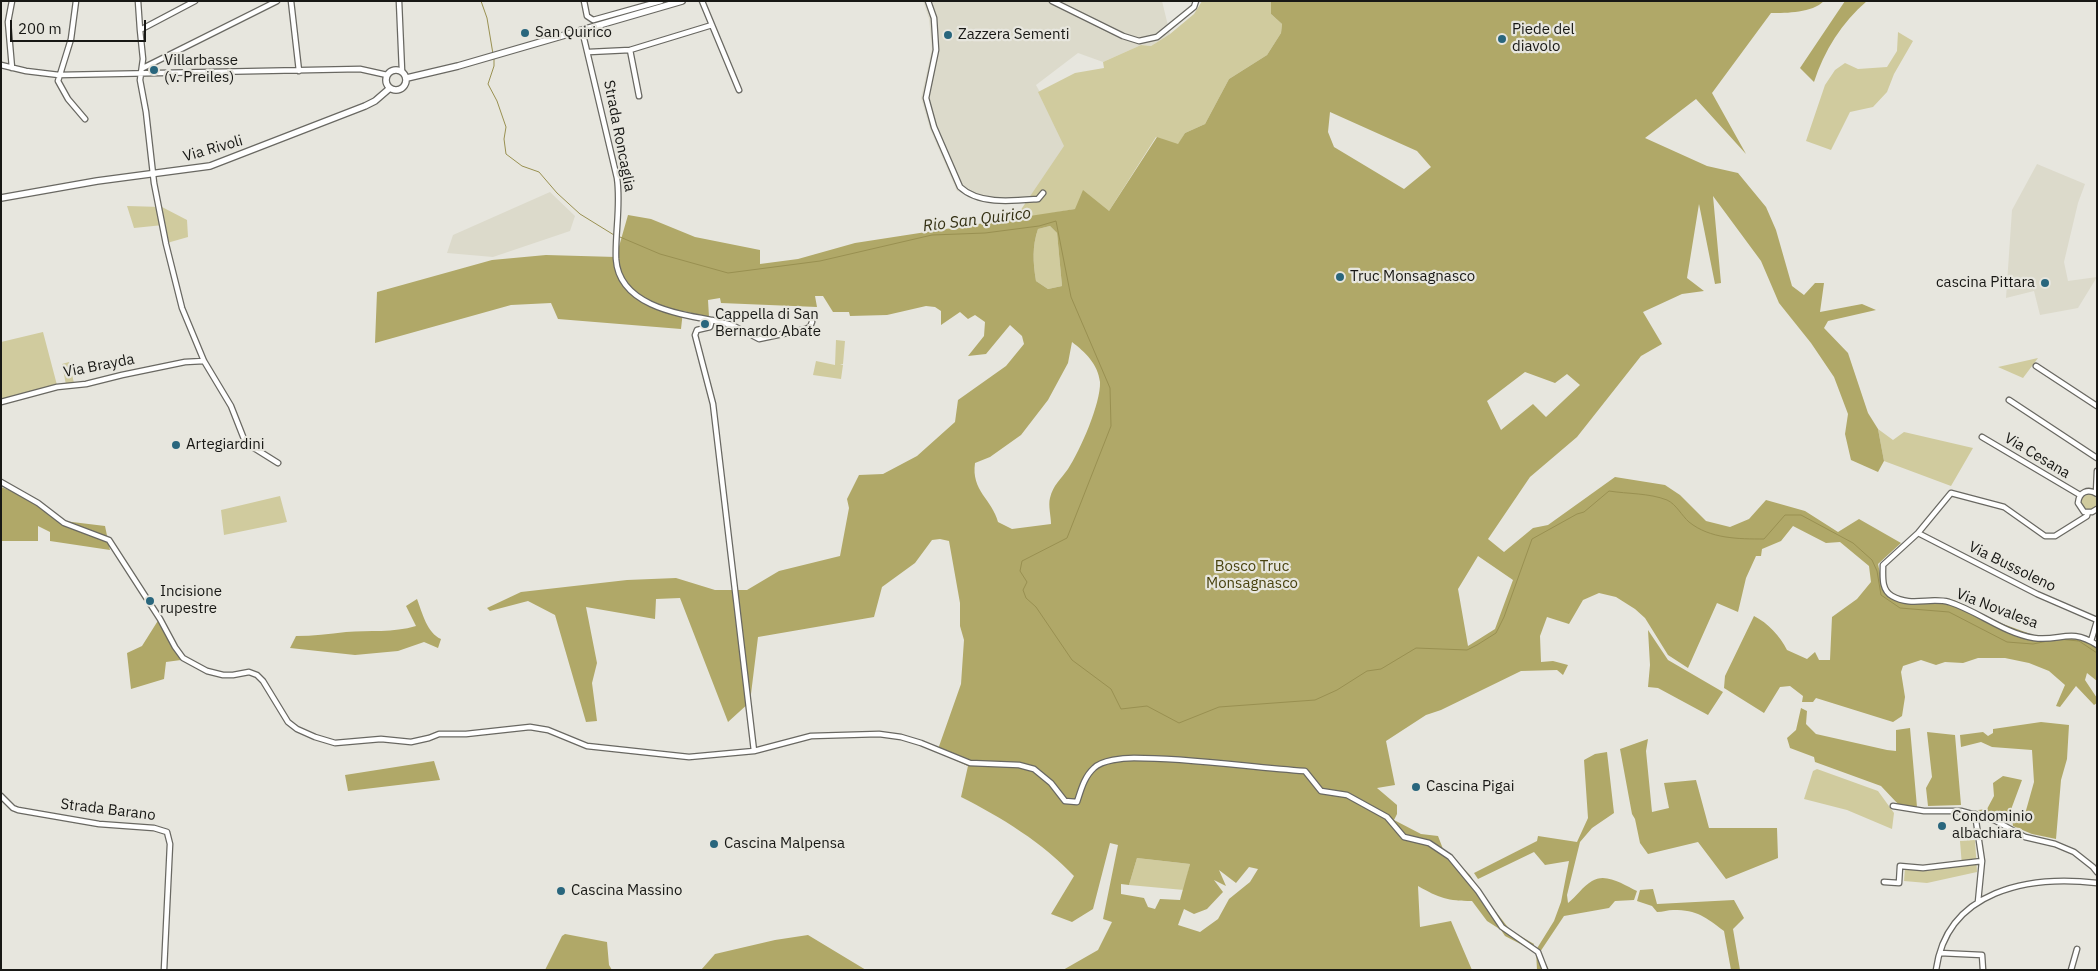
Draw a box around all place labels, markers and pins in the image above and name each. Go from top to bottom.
place label: Piede del diavolo [1512,21,1575,56]
place label: San Quirico [535,24,612,42]
place label: Zazzera Sementi [958,26,1070,44]
marker: San Quirico [519,27,531,39]
marker: Zazzera Sementi [942,29,954,41]
marker: Piede del diavolo [1496,33,1508,45]
place label: Villarbasse (v. Preiles) [164,52,238,87]
marker: Villarbasse (v. Preiles) [148,64,160,76]
place label: Truc Monsagnasco [1350,268,1475,286]
marker: Truc Monsagnasco [1334,271,1346,283]
place label: cascina Pittara [1936,274,2035,292]
marker: cascina Pittara [2039,277,2051,289]
place label: Cappella di San Bernardo Abate [715,306,821,341]
marker: Cappella di San Bernardo Abate [699,318,711,330]
place label: Artegiardini [186,436,264,454]
marker: Artegiardini [170,439,182,451]
place label: Incisione rupestre [160,583,222,618]
marker: Incisione rupestre [144,595,156,607]
place label: Cascina Pigai [1426,778,1514,796]
marker: Cascina Pigai [1410,781,1422,793]
place label: Condominio albachiara [1952,808,2033,843]
marker: Condominio albachiara [1936,820,1948,832]
place label: Cascina Malpensa [724,835,845,853]
marker: Cascina Malpensa [708,838,720,850]
place label: Cascina Massino [571,882,682,900]
marker: Cascina Massino [555,885,567,897]

